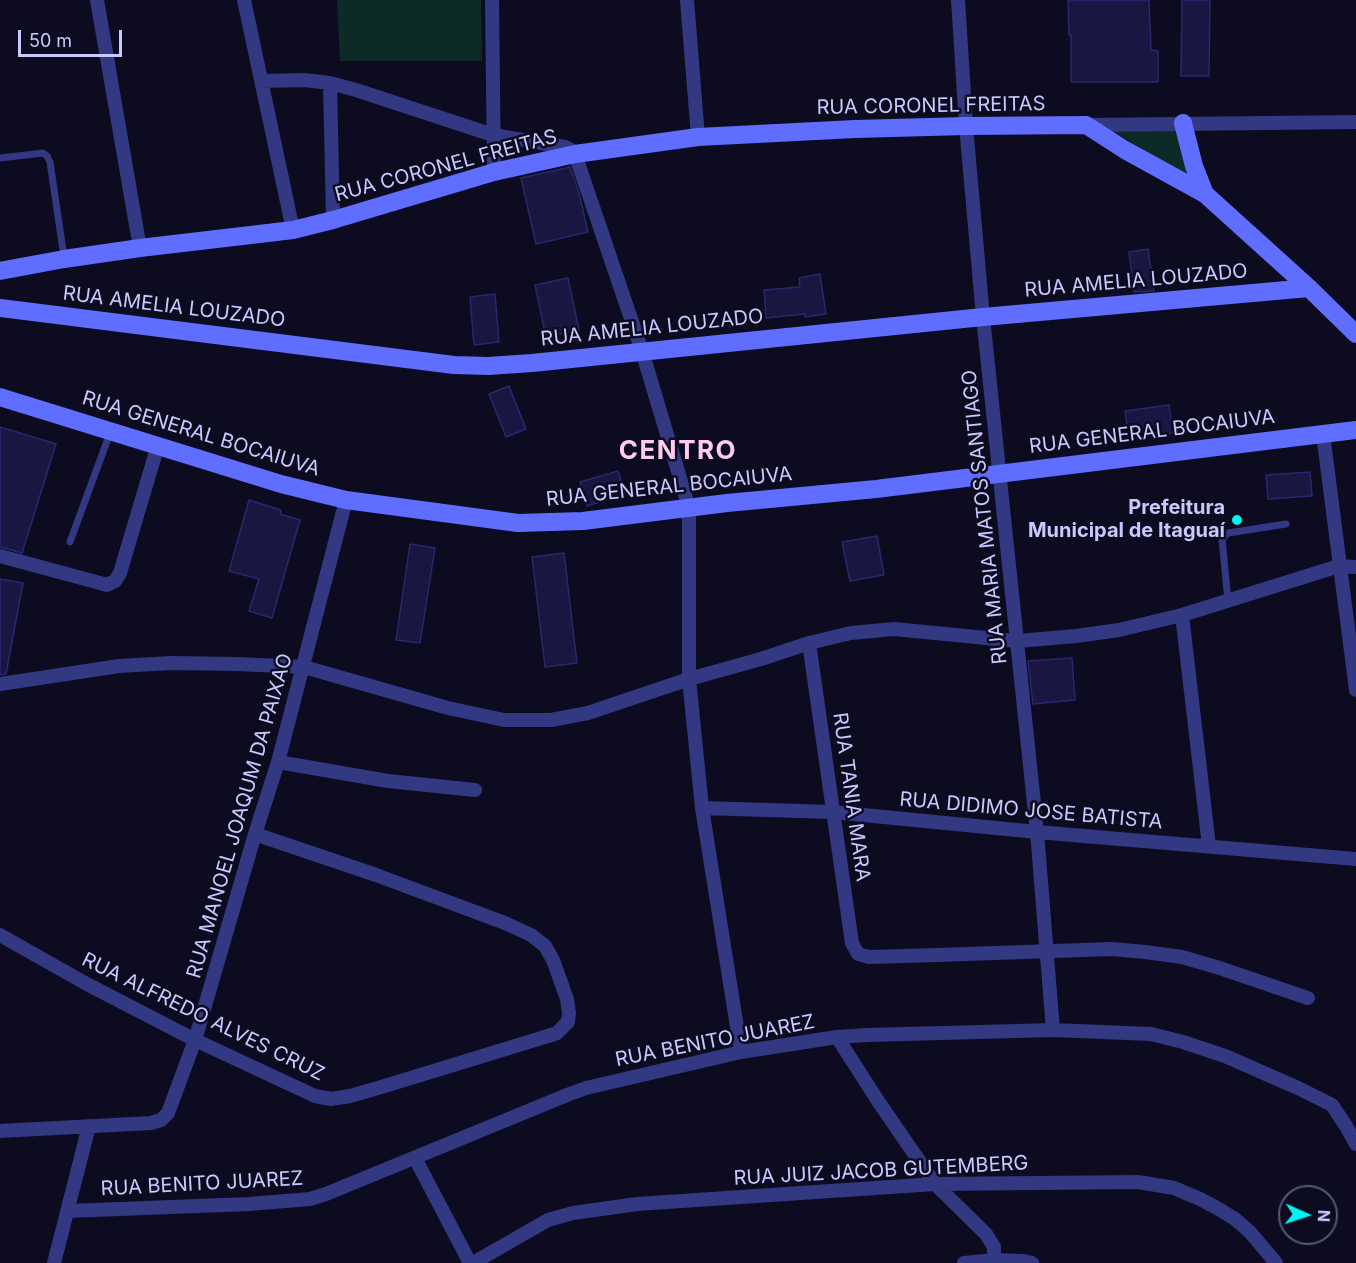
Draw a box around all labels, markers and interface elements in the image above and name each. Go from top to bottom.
scale bar [21,18,124,56]
text: 50 m [29,30,72,51]
street label: RUA CORONEL FREITAS [816,92,1046,120]
street label: RUA CORONEL FREITAS [332,125,560,207]
street label: RUA AMELIA LOUZADO [1023,259,1249,303]
street label: RUA AMELIA LOUZADO [61,281,287,333]
street label: RUA AMELIA LOUZADO [539,304,765,352]
street label: RUA MARIA MATOS SANTIAGO [958,369,1012,665]
street label: RUA GENERAL BOCAIUVA [79,386,323,482]
street label: RUA GENERAL BOCAIUVA [1028,405,1276,459]
district label: CENTRO [619,435,737,467]
street label: RUA GENERAL BOCAIUVA [545,462,793,512]
place label: Prefeitura Municipal de Itaguaí [1028,496,1225,543]
marker: Prefeitura Municipal de Itaguaí [1230,513,1244,527]
street label: RUA MANOEL JOAQUM DA PAIXAO [182,651,298,981]
street label: RUA TANIA MARA [827,711,875,883]
street label: RUA DIDIMO JOSE BATISTA [899,788,1163,834]
street label: RUA ALFREDO ALVES CRUZ [78,948,328,1086]
street label: RUA BENITO JUAREZ [613,1010,817,1072]
street label: RUA JUIZ JACOB GUTEMBERG [733,1151,1029,1191]
street label: RUA BENITO JUAREZ [100,1167,304,1201]
north arrow [1278,1185,1338,1245]
text: N [1314,1209,1334,1222]

